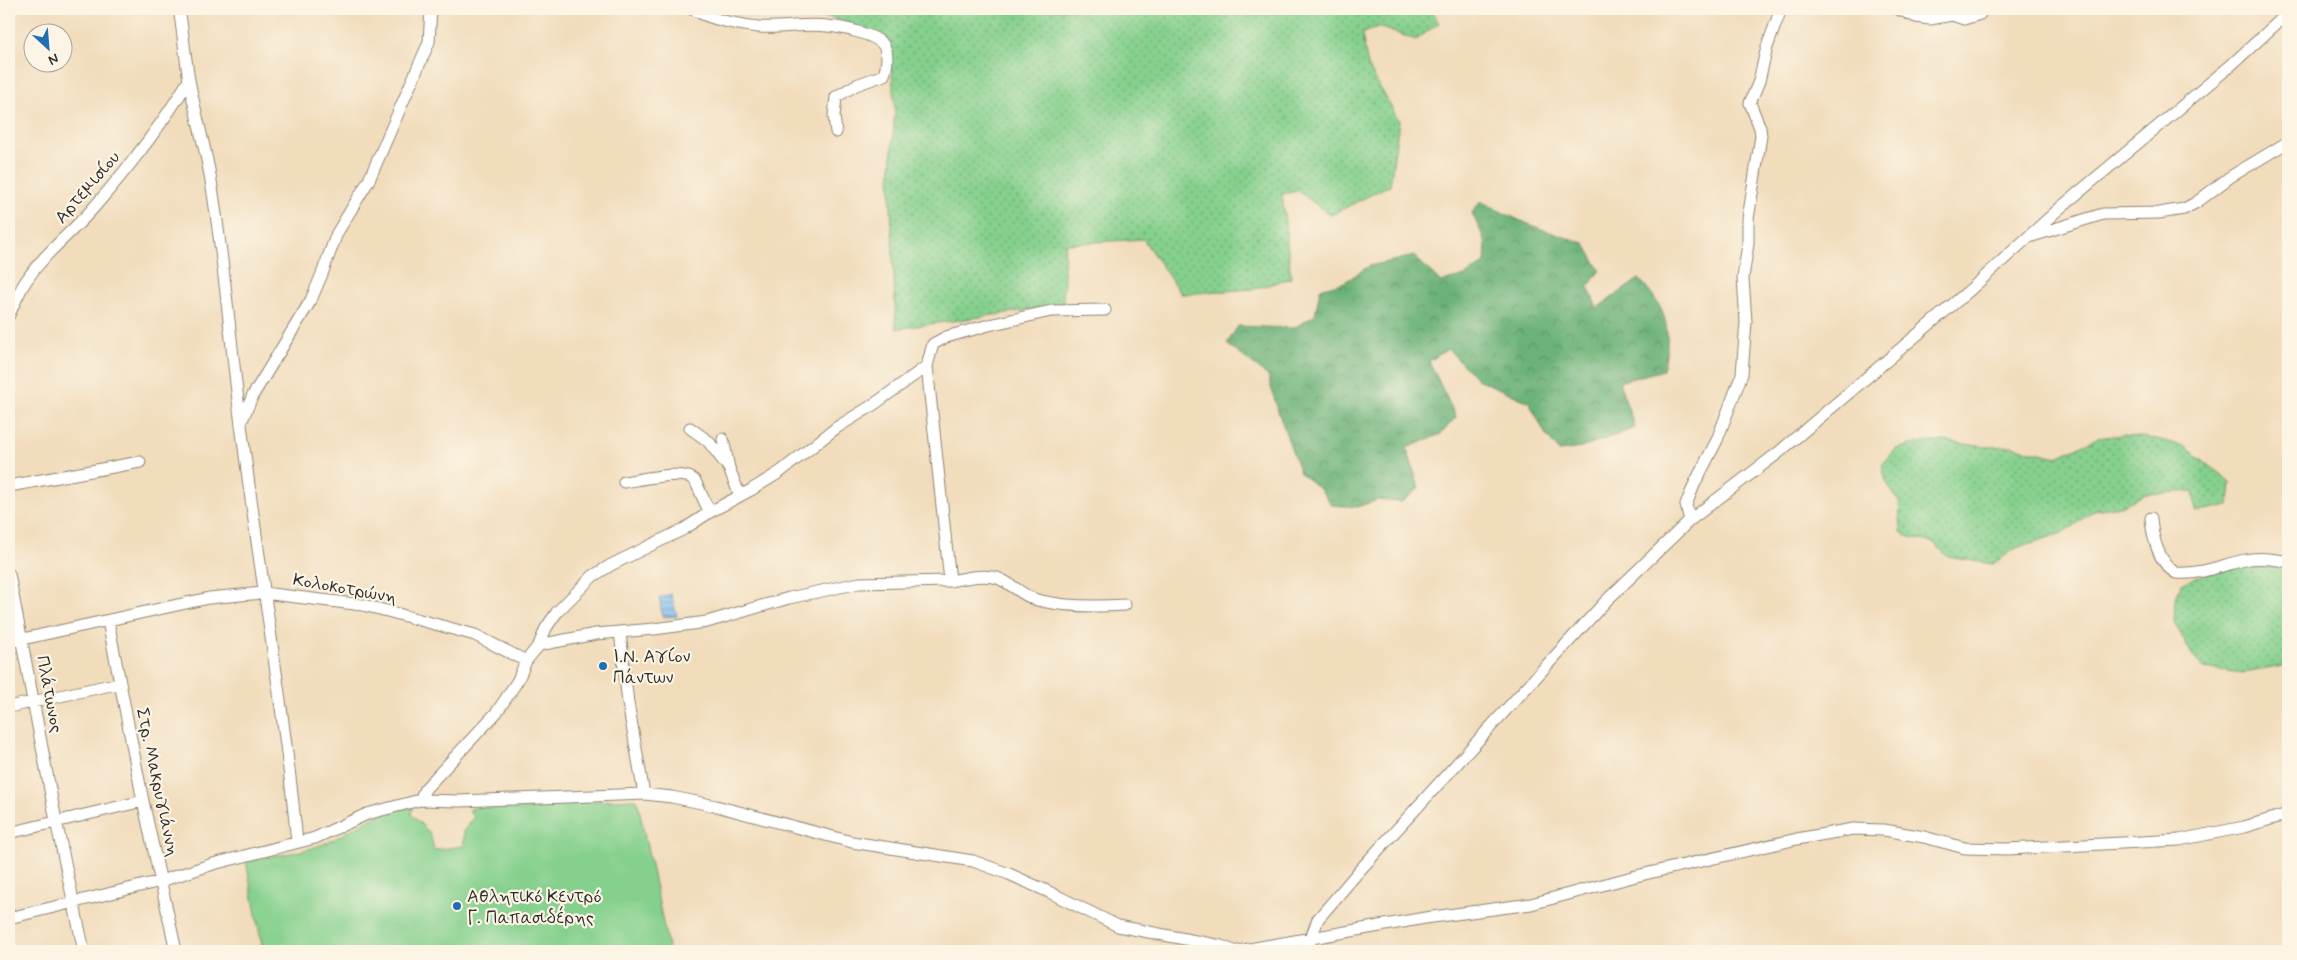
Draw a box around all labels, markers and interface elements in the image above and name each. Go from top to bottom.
north arrow [22,22,72,72]
text: N [45,49,61,69]
street label: Αρτεμισίου [50,146,126,229]
street label: Κολοκοτρώνη [291,568,399,610]
place label: Ι.Ν. Αγίον Πάντων [613,645,691,690]
street label: Πλάτωνος [30,653,68,735]
marker: Ι.Ν. Αγίον Πάντων [597,660,609,672]
street label: Στρ. Μακρυγιάννη [130,706,184,859]
place label: Αθλητικό Κεντρό Γ. Παπασιδέρης [467,885,602,930]
marker: Αθλητικό Κεντρό Γ. Παπασιδέρης [451,900,463,912]

